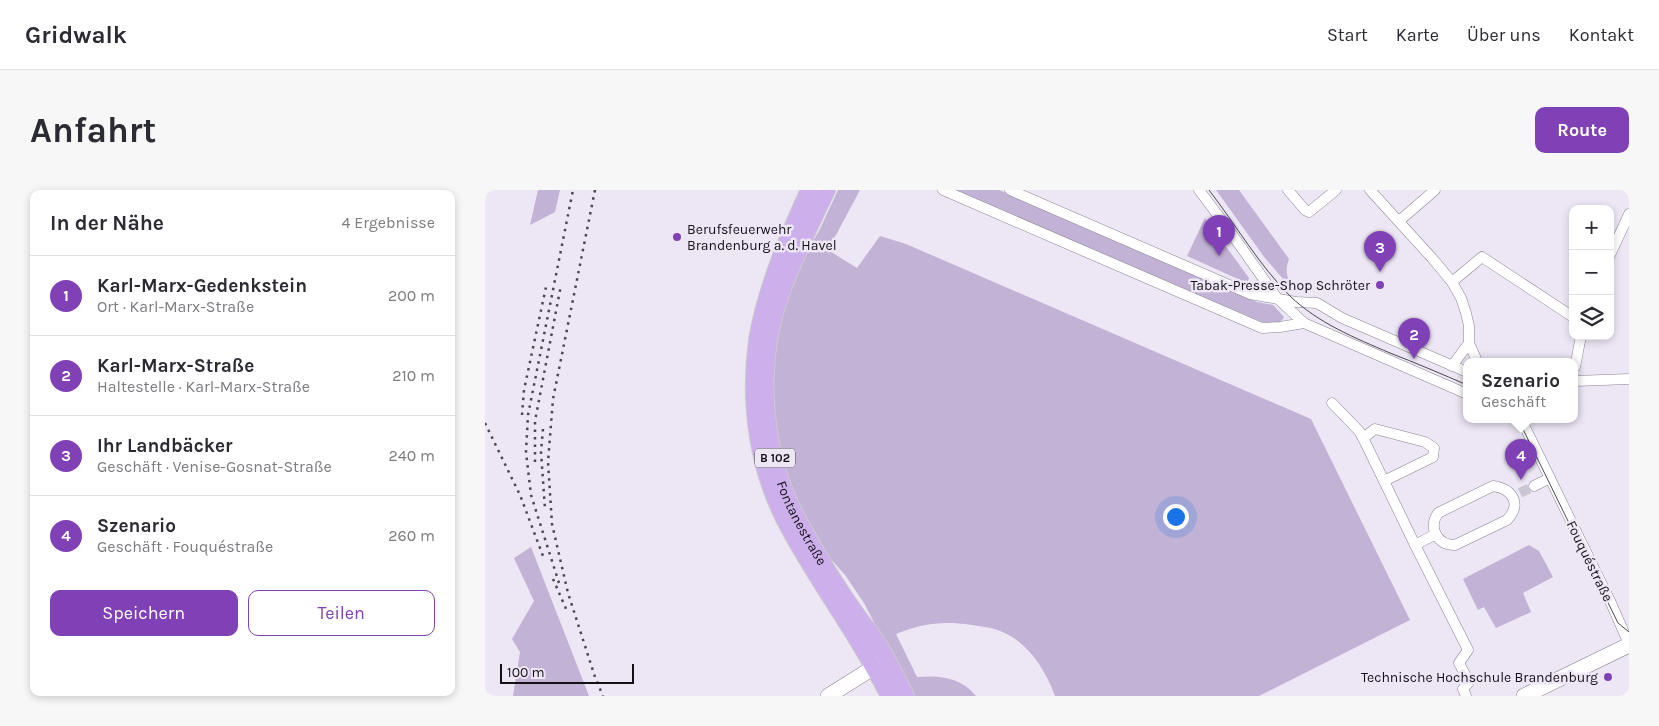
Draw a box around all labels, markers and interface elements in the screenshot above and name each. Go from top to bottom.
text: Gridwalk [25,21,127,49]
text: Start [1327,24,1368,46]
text: Karte [1396,24,1439,46]
text: Über uns [1467,24,1541,46]
text: Kontakt [1569,24,1634,46]
button: Route [1535,107,1629,153]
text: Anfahrt [30,110,156,151]
map controls [1569,205,1614,340]
button: + [1569,205,1614,250]
text: In der Nähe [50,211,164,235]
text: 4 Ergebnisse [342,213,435,232]
pin: 1 [1203,215,1235,256]
place label: Berufsfeuerwehr Brandenburg a. d. Havel [687,221,837,254]
marker: Berufsfeuerwehr Brandenburg a. d. Havel [671,231,683,243]
pin: 3 [1364,231,1396,272]
button: − [1569,250,1614,295]
text: Karl-Marx-Gedenkstein [97,275,307,297]
place label: Tabak-Presse-Shop Schröter [1191,277,1371,294]
marker: Tabak-Presse-Shop Schröter [1374,279,1386,291]
text: 1 [63,286,69,305]
text: 200 m [388,286,435,305]
button: layers [1569,295,1614,340]
text: Ort · Karl-Marx-Straße [97,297,254,316]
pin: 2 [1398,318,1430,359]
text: Karl-Marx-Straße [97,355,254,377]
popup [1463,358,1578,423]
text: 2 [61,366,71,385]
text: 210 m [392,366,435,385]
text: Szenario [1481,370,1560,392]
text: Haltestelle · Karl-Marx-Straße [97,377,310,396]
text: Geschäft [1481,392,1546,411]
text: Ihr Landbäcker [97,435,233,457]
pin: 4 [1505,439,1537,480]
text: 3 [61,446,71,465]
text: 240 m [389,446,435,465]
road number: B 102 [755,448,795,468]
text: Geschäft · Venise-Gosnat-Straße [97,457,332,476]
street label: Fontanestraße [773,479,830,569]
your location [1163,504,1189,530]
text: Szenario [97,515,176,537]
street label: Fouquéstraße [1563,518,1616,605]
text: 4 [61,526,71,545]
text: 260 m [388,526,435,545]
text: Geschäft · Fouquéstraße [97,537,273,556]
button: Speichern [50,590,238,636]
button: Teilen [248,590,435,636]
scale bar [500,661,634,684]
text: 100 m [507,664,545,681]
place label: Technische Hochschule Brandenburg [1361,669,1598,686]
marker: Technische Hochschule Brandenburg [1602,671,1614,683]

